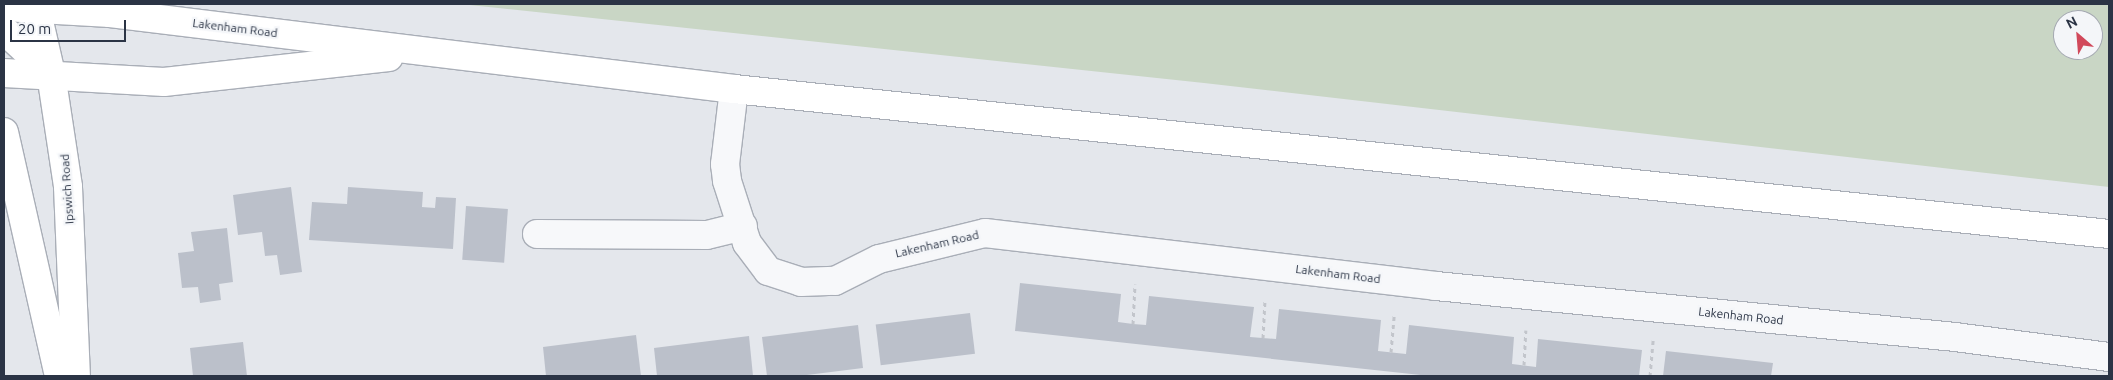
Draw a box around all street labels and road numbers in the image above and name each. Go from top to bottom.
street label: Lakenham Road [192,16,278,40]
street label: Ipswich Road [57,153,77,225]
street label: Lakenham Road [894,227,980,261]
street label: Lakenham Road [1295,262,1381,286]
street label: Lakenham Road [1698,304,1784,328]

